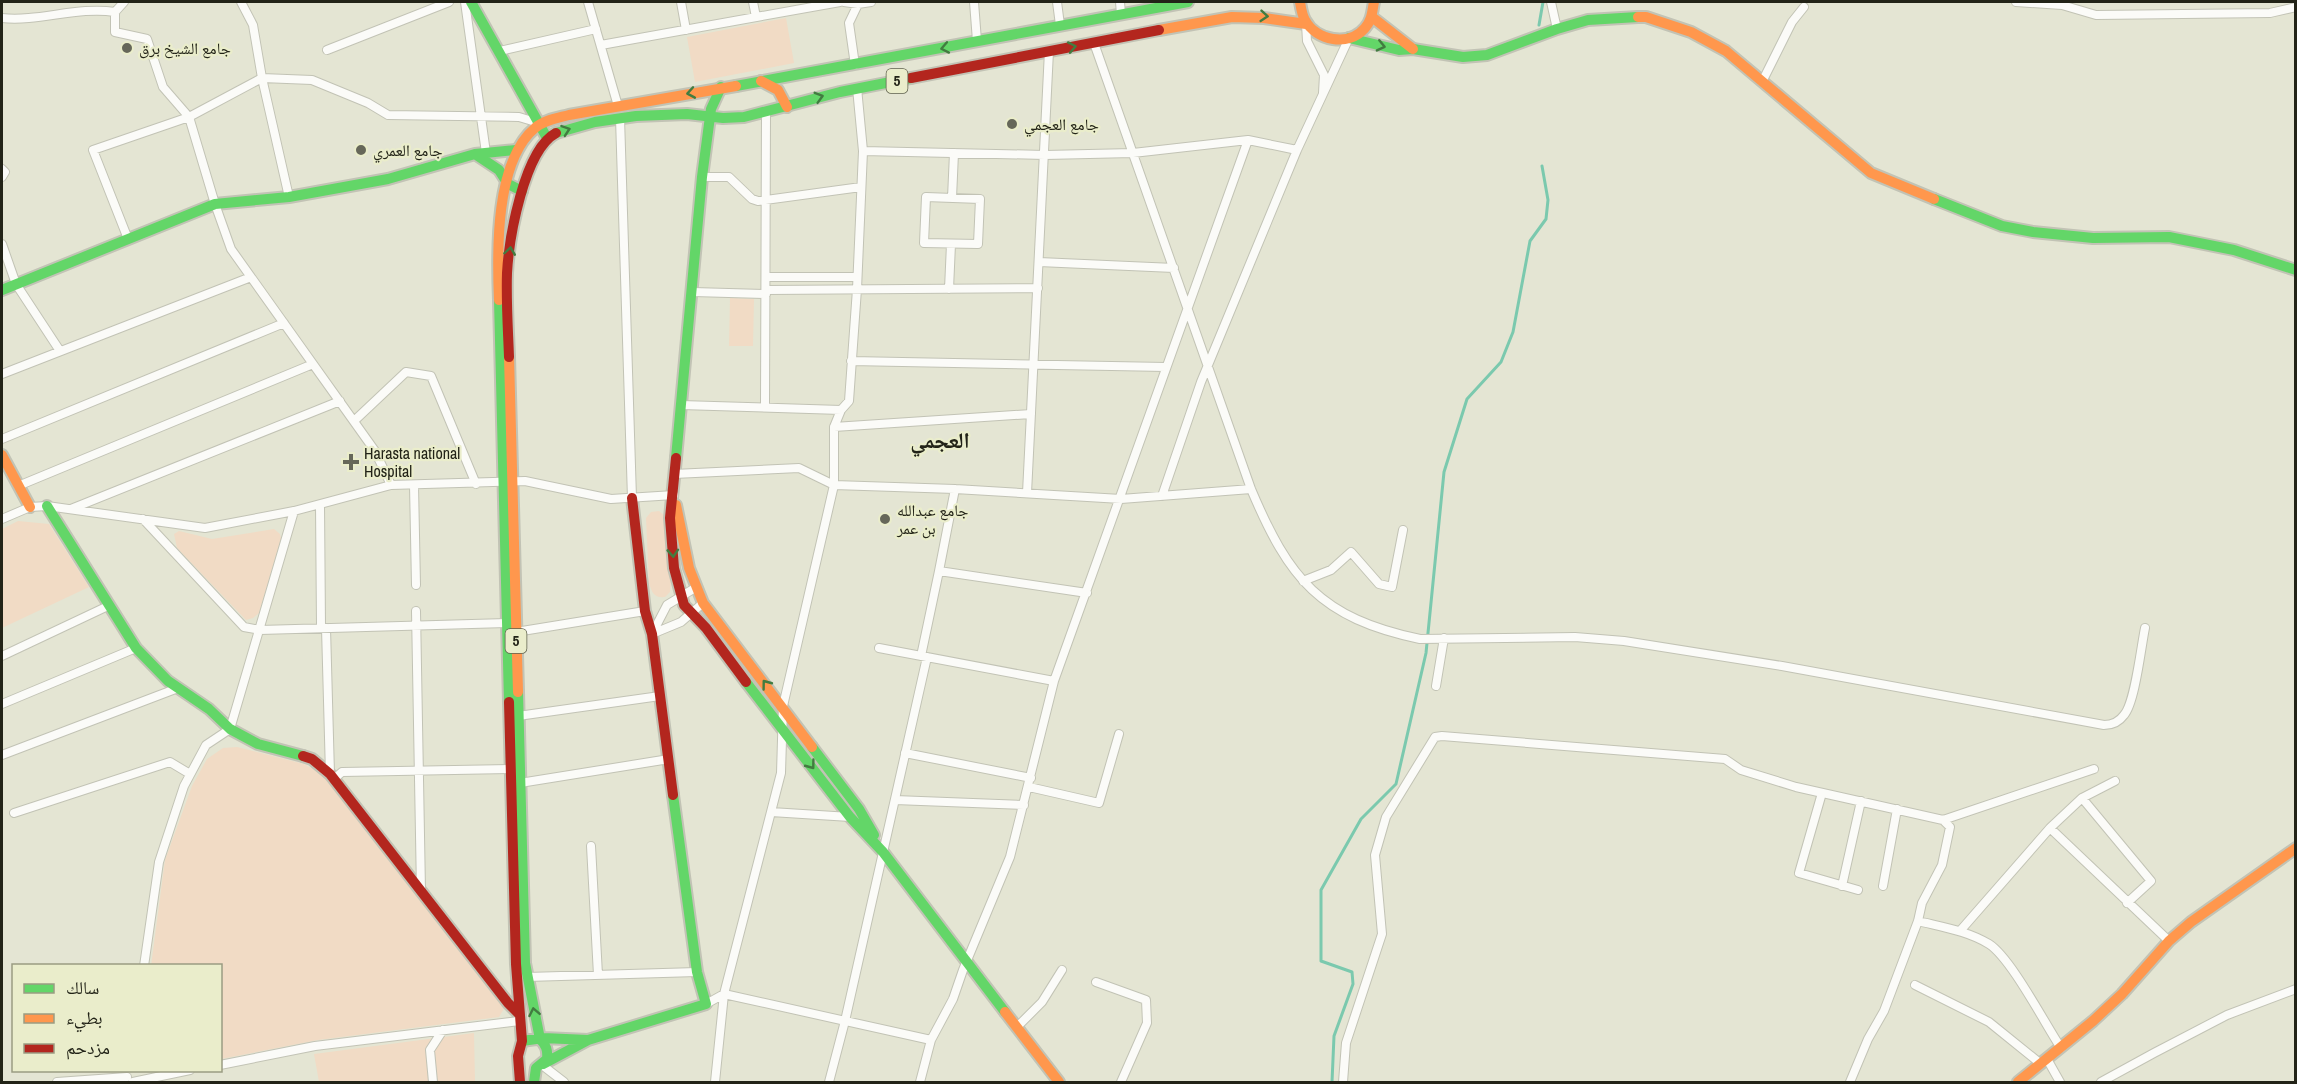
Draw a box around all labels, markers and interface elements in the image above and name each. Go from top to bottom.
one-way arrow [1260,9,1269,22]
place label: جامع الشيخ برق [139,37,231,59]
one-way arrow [1376,38,1386,51]
marker: جامع الشيخ برق [120,41,134,55]
one-way arrow [940,41,950,54]
one-way arrow [1067,41,1077,54]
road number: 5 [886,69,908,93]
one-way arrow [686,86,696,99]
one-way arrow [814,92,824,104]
place label: جامع العجمي [1024,113,1099,137]
marker: جامع العجمي [1005,117,1019,131]
one-way arrow [560,124,571,137]
place label: جامع العمري [373,139,443,163]
marker: جامع العمري [354,143,368,157]
one-way arrow [503,247,515,256]
district label: العجمي [910,425,970,457]
place label: Harasta national Hospital [364,442,460,482]
marker: Harasta national Hospital [342,453,360,471]
place label: جامع عبدالله بن عمر [896,499,969,539]
marker: جامع عبدالله بن عمر [878,512,892,526]
one-way arrow [666,549,679,558]
road number: 5 [506,629,526,653]
one-way arrow [762,680,773,691]
one-way arrow [803,759,814,770]
legend [12,964,222,1072]
text: سالك [66,975,99,1000]
text: بطيء [66,1005,103,1033]
one-way arrow [528,1007,541,1017]
text: مزدحم [66,1035,110,1060]

